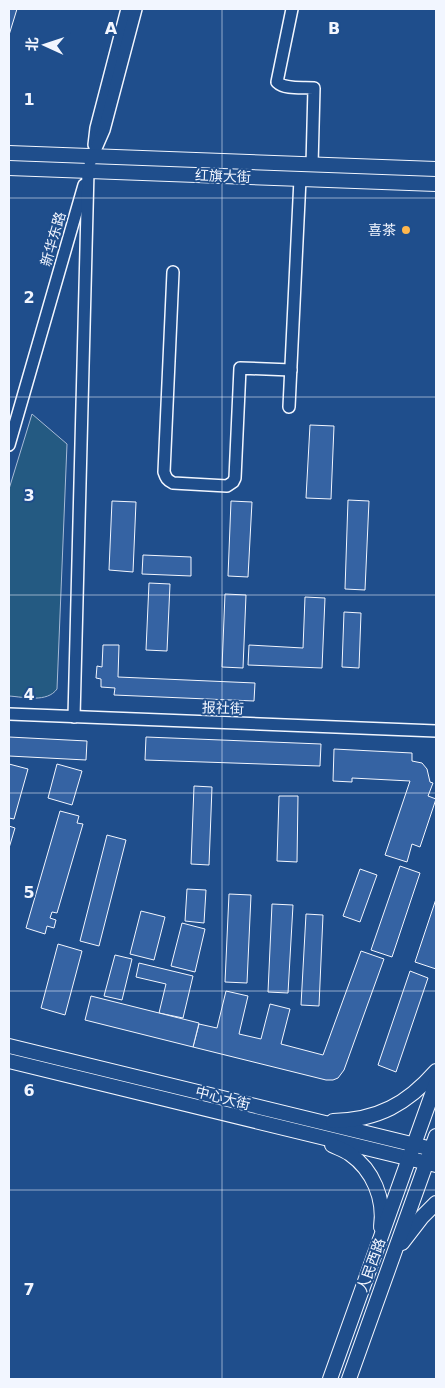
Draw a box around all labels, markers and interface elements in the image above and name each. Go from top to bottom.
text: A [105,19,118,38]
text: B [328,19,340,38]
north arrow [20,20,70,70]
text: 北 [24,37,40,52]
text: 1 [23,90,35,109]
street label: 红旗大街 [195,167,251,185]
street label: 新华东路 [38,210,68,268]
place label: 喜茶 [368,222,396,238]
marker: 喜茶 [400,224,412,236]
text: 2 [23,288,35,307]
text: 3 [23,486,35,505]
text: 4 [23,685,35,704]
street label: 报社街 [202,699,244,717]
text: 5 [23,883,35,902]
text: 6 [23,1081,35,1100]
street label: 中心大街 [194,1083,252,1113]
street label: 人民西路 [354,1236,388,1294]
text: 7 [23,1280,35,1299]

